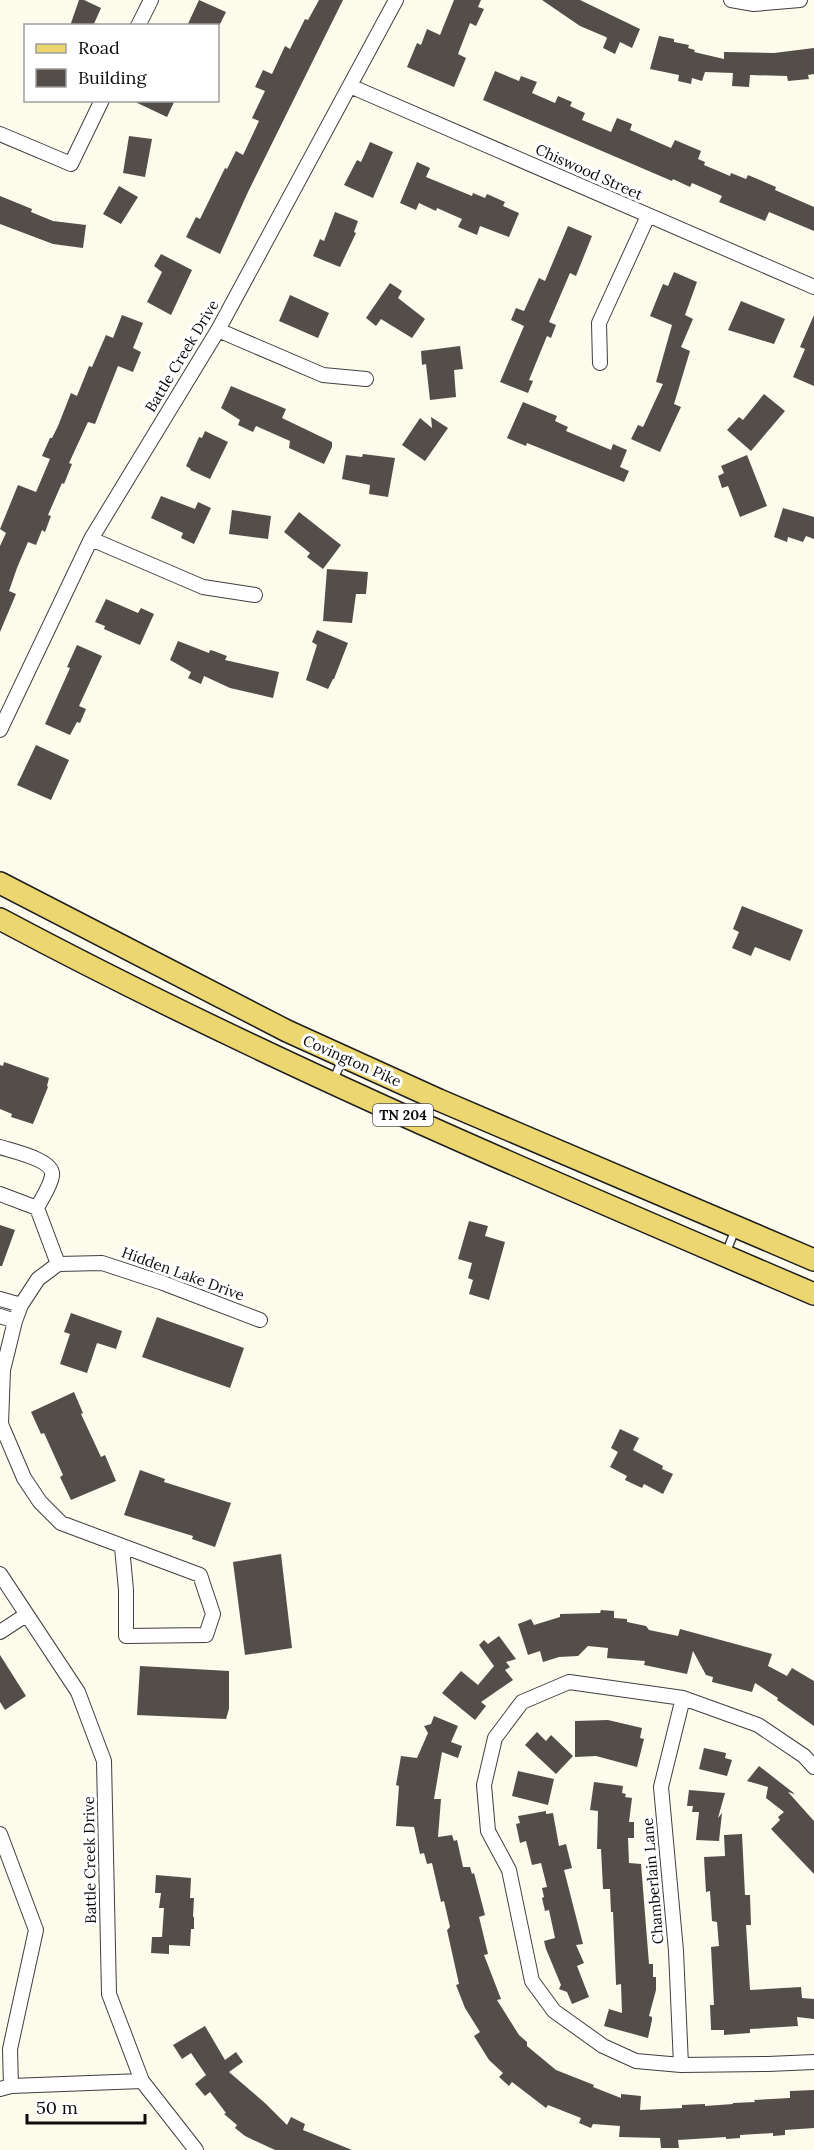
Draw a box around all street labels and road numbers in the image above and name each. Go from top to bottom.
street label: Chiswood Street [533,139,646,204]
street label: Battle Creek Drive [141,296,223,415]
street label: Covington Pike [300,1030,404,1091]
road number: TN 204 [373,1104,433,1126]
street label: Hidden Lake Drive [119,1243,247,1305]
street label: Battle Creek Drive [79,1796,100,1924]
street label: Chamberlain Lane [638,1817,667,1945]

